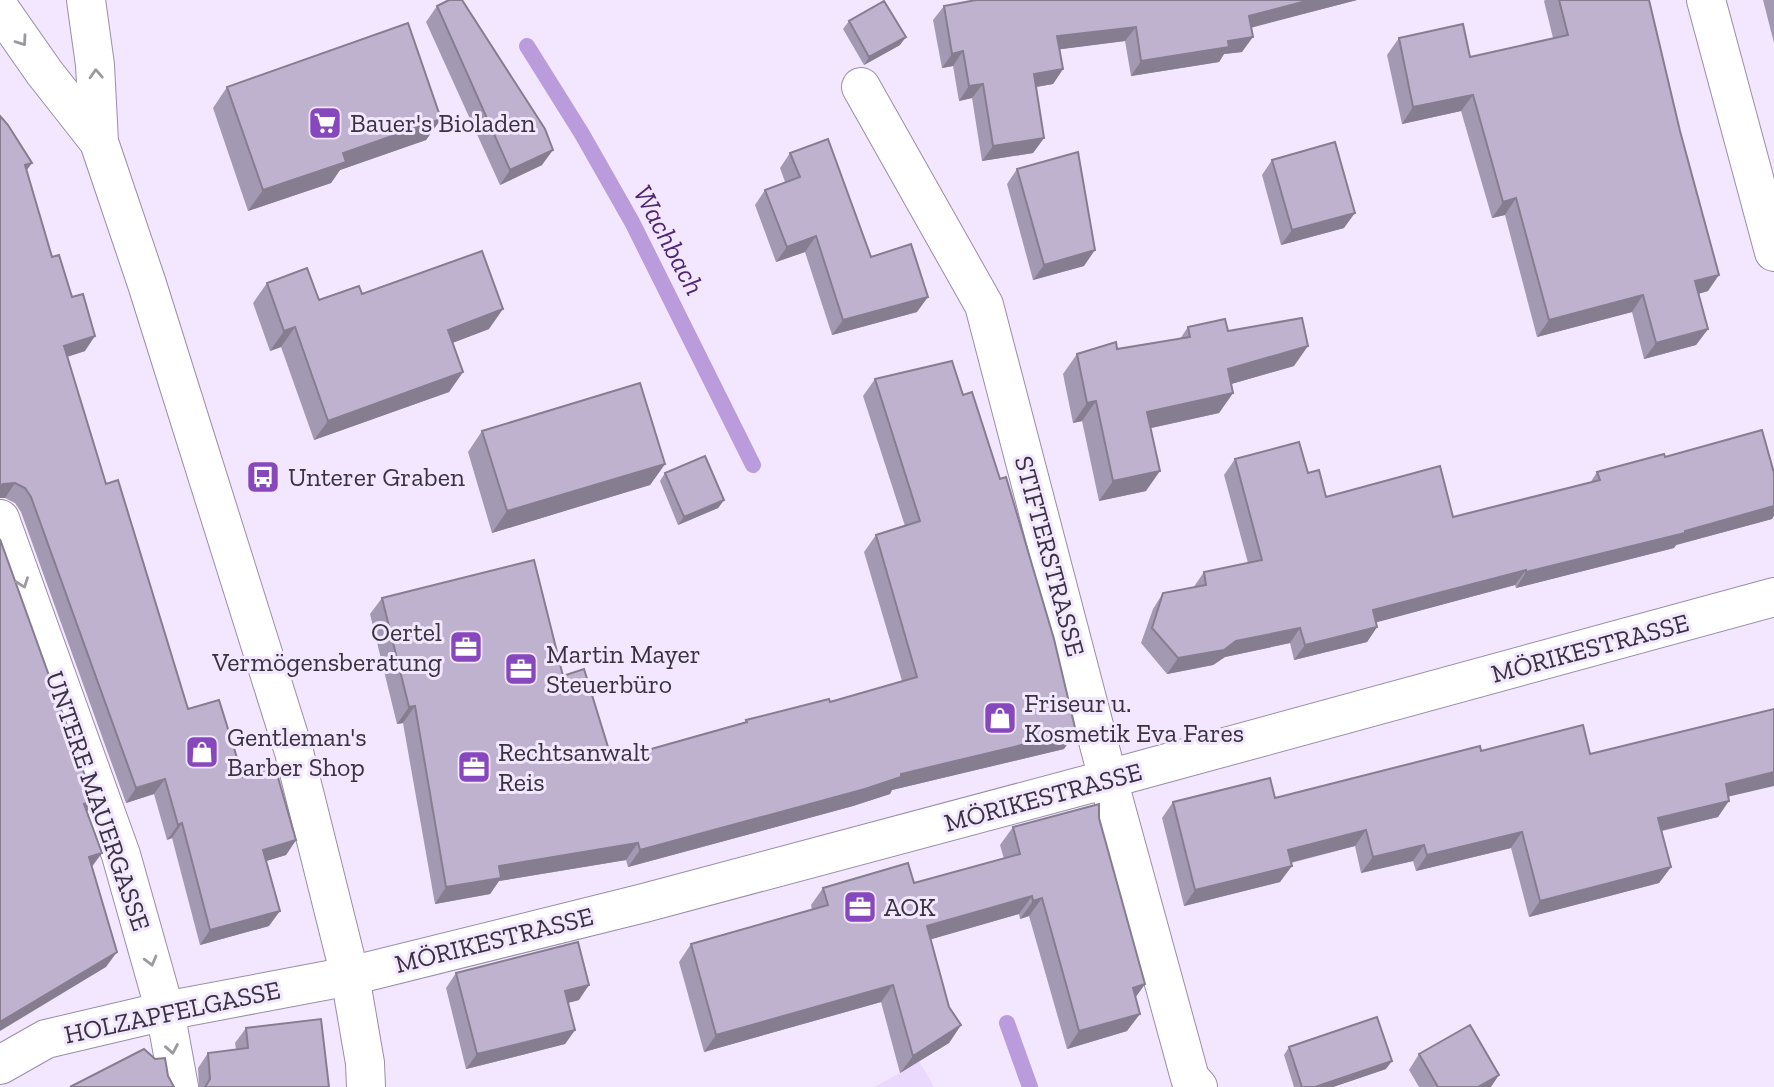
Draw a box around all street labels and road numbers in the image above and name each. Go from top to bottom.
street label: STIFTERSTRASSE [1008,452,1092,660]
street label: MÖRIKESTRASSE [1488,606,1692,690]
street label: UNTERE MAUERGASSE [39,667,157,935]
street label: MÖRIKESTRASSE [941,755,1145,839]
street label: MÖRIKESTRASSE [391,900,597,980]
street label: HOLZAPFELGASSE [61,973,283,1051]

